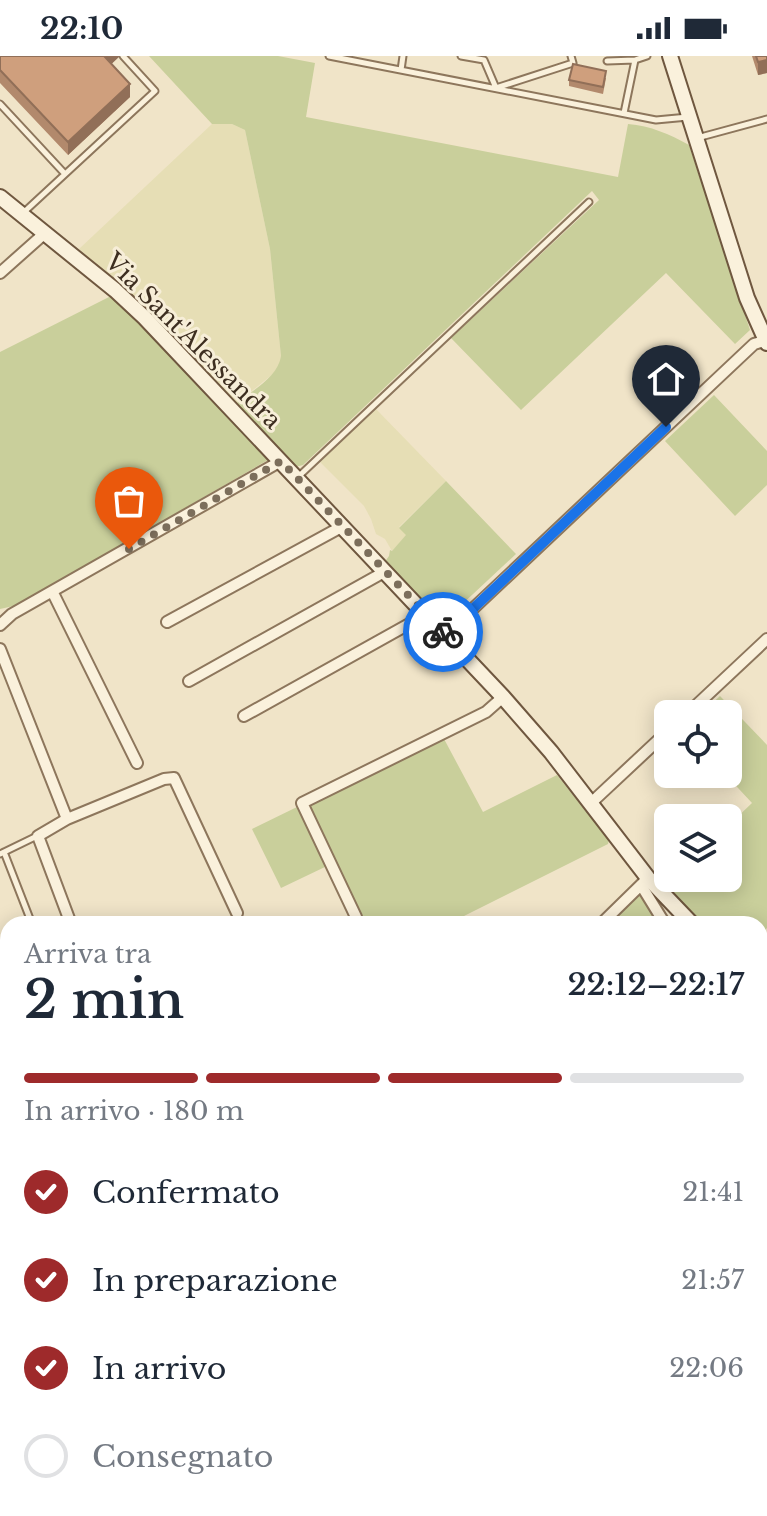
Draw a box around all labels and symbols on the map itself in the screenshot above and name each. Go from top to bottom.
street label: Via Sant'Alessandra [99,246,288,435]
pin [632,345,700,427]
pin [95,467,163,549]
courier [403,592,483,672]

